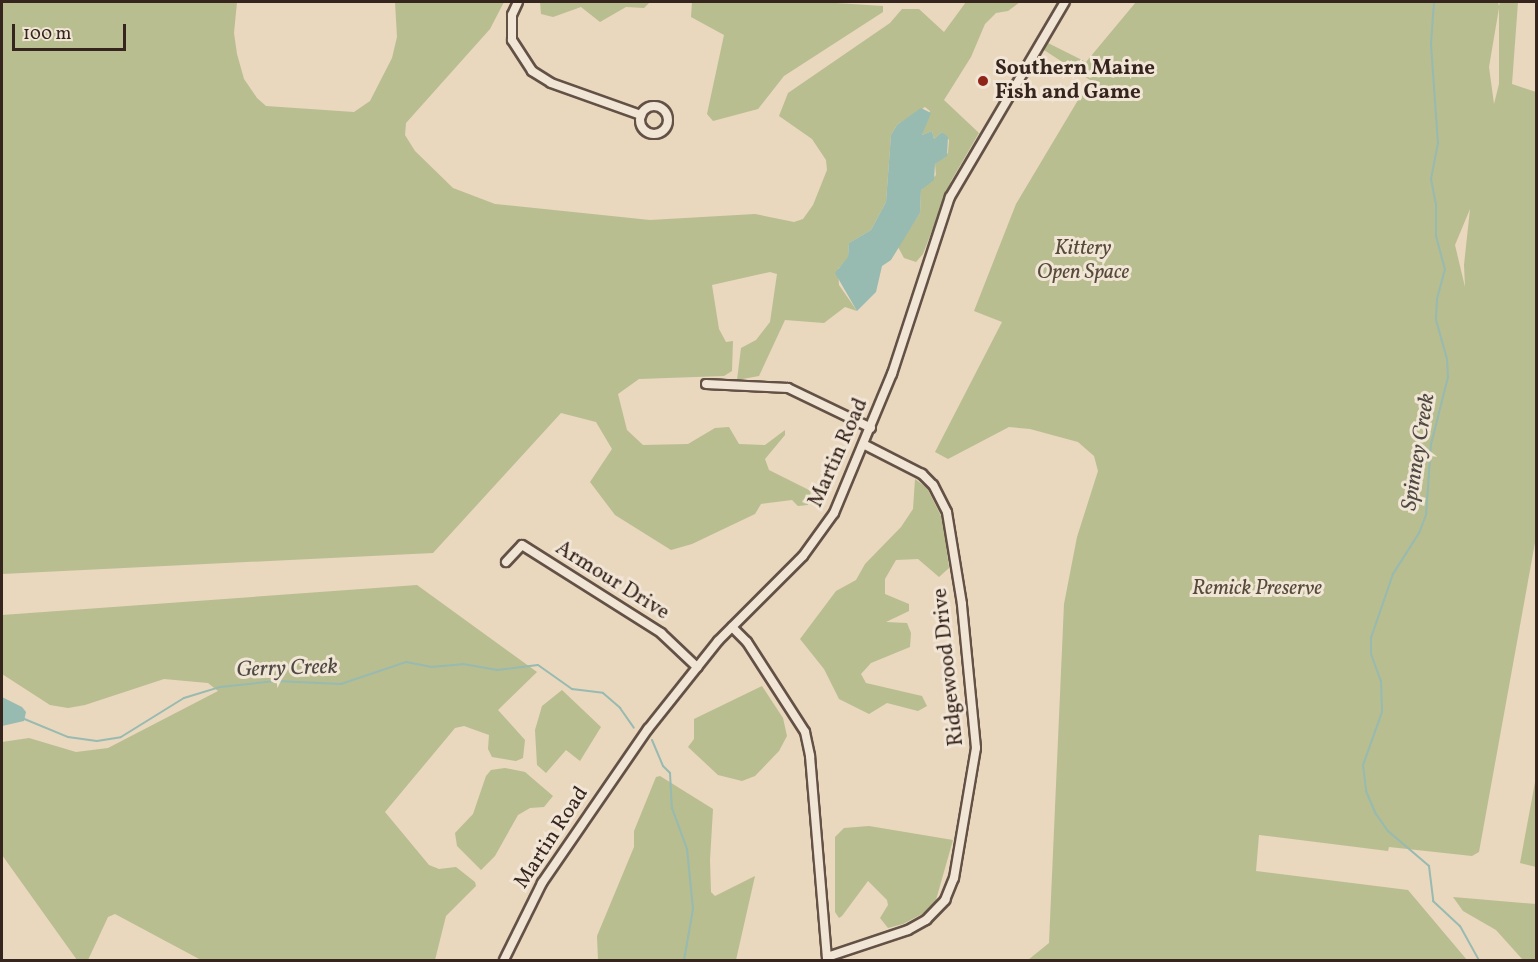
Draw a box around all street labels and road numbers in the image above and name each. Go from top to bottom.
street label: Martin Road [804,395,874,511]
street label: Armour Drive [550,536,674,626]
street label: Ridgewood Drive [928,587,970,747]
street label: Martin Road [510,782,594,894]

